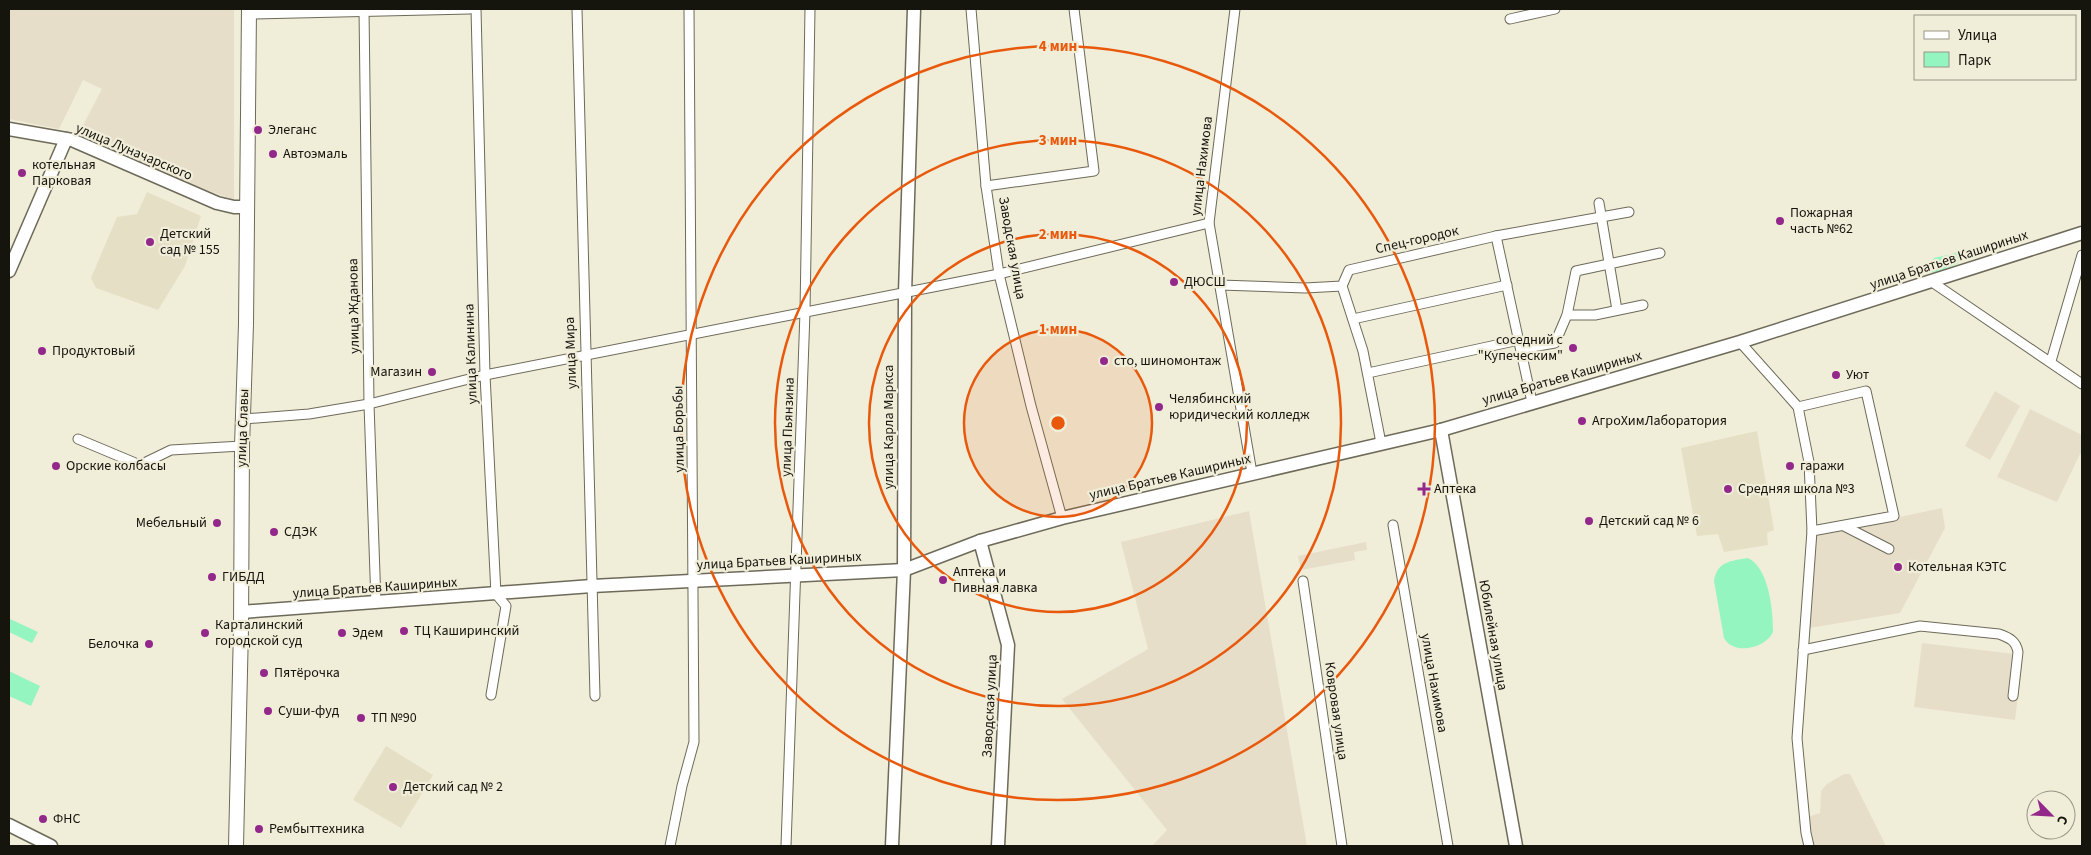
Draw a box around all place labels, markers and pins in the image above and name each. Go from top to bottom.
place label: Элеганс [268,120,317,140]
marker: Элеганс [252,124,264,136]
place label: Автоэмаль [283,144,348,164]
marker: Автоэмаль [267,148,279,160]
place label: котельная Парковая [32,155,96,191]
marker: котельная Парковая [16,167,28,179]
place label: Пожарная часть №62 [1790,203,1853,239]
marker: Пожарная часть №62 [1774,215,1786,227]
place label: Детский сад № 155 [160,224,220,260]
marker: Детский сад № 155 [144,236,156,248]
place label: ДЮСШ [1184,272,1226,292]
marker: ДЮСШ [1168,276,1180,288]
place label: соседний с "Купеческим" [1478,330,1564,366]
place label: Продуктовый [52,341,135,361]
marker: соседний с "Купеческим" [1567,342,1579,354]
marker: Продуктовый [36,345,48,357]
place label: сто, шиномонтаж [1114,351,1222,371]
marker: сто, шиномонтаж [1098,355,1110,367]
place label: Магазин [370,362,422,382]
place label: Уют [1846,365,1870,385]
marker: Магазин [426,366,438,378]
marker: Уют [1830,369,1842,381]
place label: Челябинский юридический колледж [1169,389,1310,425]
marker: Челябинский юридический колледж [1153,401,1165,413]
place label: АгроХимЛаборатория [1592,411,1727,431]
centre of rings [1049,414,1067,432]
marker: АгроХимЛаборатория [1576,415,1588,427]
place label: Орские колбасы [66,456,166,476]
place label: гаражи [1800,456,1845,476]
marker: Орские колбасы [50,460,62,472]
marker: гаражи [1784,460,1796,472]
place label: Аптека [1434,479,1476,499]
place label: Средняя школа №3 [1738,479,1855,499]
marker: Аптека [1418,483,1430,495]
marker: Средняя школа №3 [1722,483,1734,495]
place label: Детский сад № 6 [1599,511,1699,531]
place label: Мебельный [136,513,207,533]
marker: Детский сад № 6 [1583,515,1595,527]
marker: Мебельный [211,517,223,529]
place label: СДЭК [284,522,318,542]
marker: СДЭК [268,526,280,538]
place label: Котельная КЭТС [1908,557,2007,577]
marker: Котельная КЭТС [1892,561,1904,573]
place label: Аптека и Пивная лавка [953,562,1037,598]
place label: ГИБДД [222,567,265,587]
marker: ГИБДД [206,571,218,583]
marker: Аптека и Пивная лавка [937,574,949,586]
place label: Карталинский городской суд [215,615,303,651]
place label: ТЦ Каширинский [414,621,520,641]
place label: Эдем [352,623,383,643]
marker: ТЦ Каширинский [398,625,410,637]
marker: Карталинский городской суд [199,627,211,639]
marker: Эдем [336,627,348,639]
place label: Белочка [88,634,139,654]
marker: Белочка [143,638,155,650]
place label: Пятёрочка [274,663,340,683]
marker: Пятёрочка [258,667,270,679]
place label: Суши-фуд [278,701,340,721]
marker: Суши-фуд [262,705,274,717]
place label: ТП №90 [371,708,417,728]
marker: ТП №90 [355,712,367,724]
place label: Детский сад № 2 [403,777,503,797]
marker: Детский сад № 2 [387,781,399,793]
place label: ФНС [53,809,80,829]
marker: ФНС [37,813,49,825]
place label: Рембыттехника [269,819,365,839]
marker: Рембыттехника [253,823,265,835]

